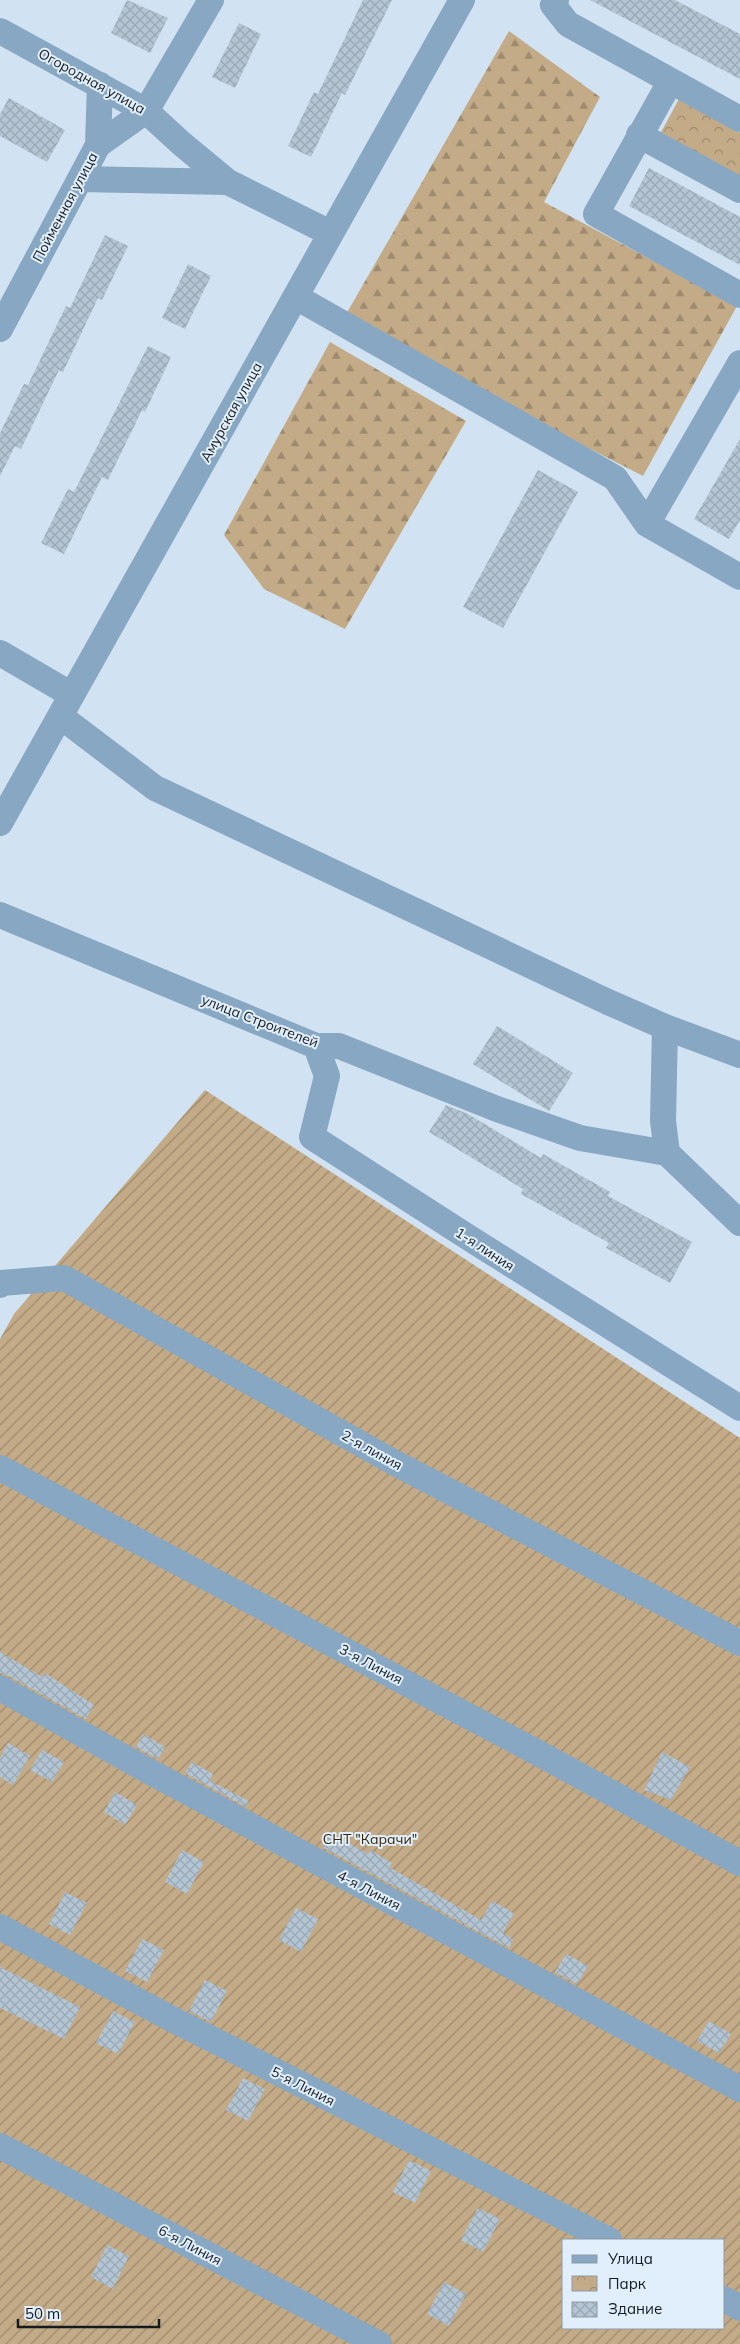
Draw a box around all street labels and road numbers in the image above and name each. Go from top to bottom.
street label: Огородная улица [35,44,149,118]
street label: Пойменная улица [28,149,102,265]
street label: Амурская улица [196,359,266,465]
street label: улица Строителей [199,990,321,1052]
street label: 1-я линия [452,1223,518,1275]
street label: 2-я линия [338,1426,406,1474]
street label: 3-я Линия [336,1640,406,1688]
street label: 4-я Линия [334,1866,404,1914]
street label: 5-я Линия [268,2062,338,2110]
street label: 6-я Линия [155,2221,225,2269]

